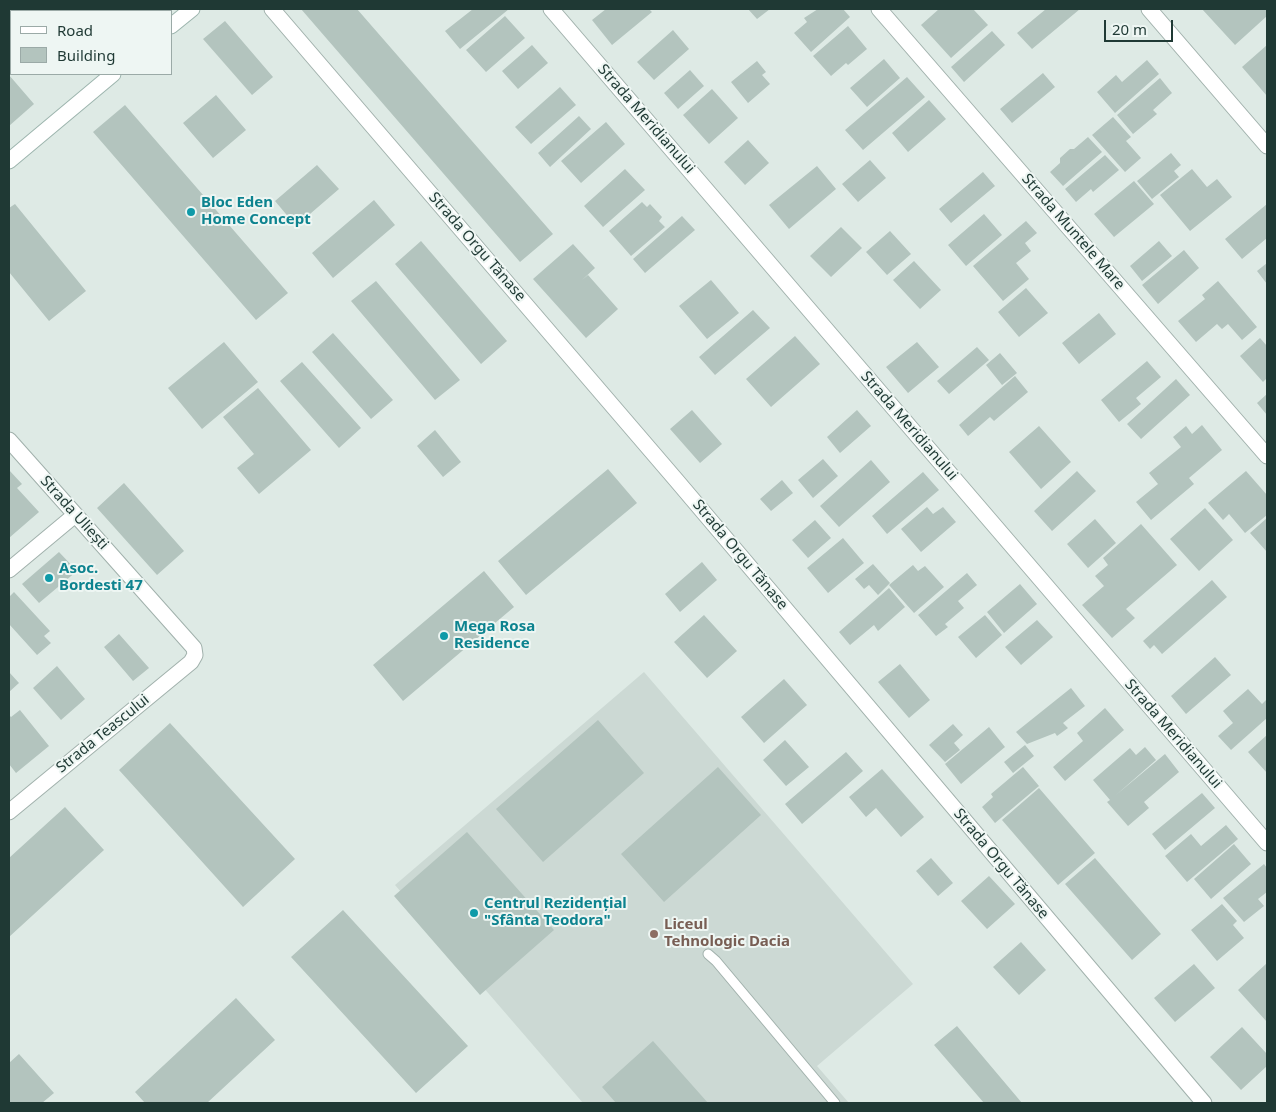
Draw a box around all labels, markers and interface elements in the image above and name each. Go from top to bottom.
legend [10,10,172,75]
scale bar [1106,10,1175,42]
text: 20 m [1112,19,1147,39]
text: Road [57,20,93,40]
text: Building [57,45,115,65]
street label: Strada Meridianului [594,61,698,177]
street label: Strada Muntele Mare [1018,170,1128,294]
street label: Strada Orgu Tănase [425,189,529,305]
place label: Bloc Eden Home Concept [201,194,311,229]
marker: Bloc Eden Home Concept [185,206,197,218]
street label: Strada Meridianului [857,368,961,484]
street label: Strada Uliești [36,472,112,554]
street label: Strada Orgu Tănase [689,496,791,614]
place label: Asoc. Bordesti 47 [59,560,143,595]
marker: Asoc. Bordesti 47 [43,572,55,584]
place label: Mega Rosa Residence [454,618,535,653]
marker: Mega Rosa Residence [438,630,450,642]
street label: Strada Meridianului [1121,676,1225,792]
street label: Strada Teascului [53,691,153,777]
street label: Strada Orgu Tănase [950,805,1052,923]
place label: Centrul Rezidențial "Sfânta Teodora" [484,895,627,930]
marker: Centrul Rezidențial "Sfânta Teodora" [468,907,480,919]
place label: Liceul Tehnologic Dacia [664,916,790,951]
marker: Liceul Tehnologic Dacia [648,928,660,940]

